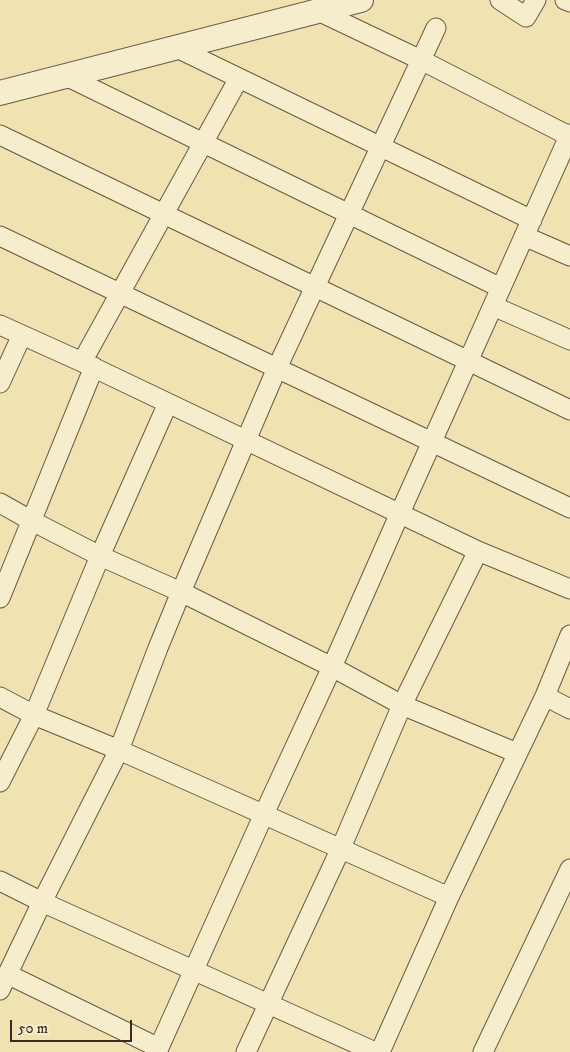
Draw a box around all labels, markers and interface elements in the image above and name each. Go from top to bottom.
scale bar [12,1010,135,1042]
text: 50 m [18,1019,48,1038]

